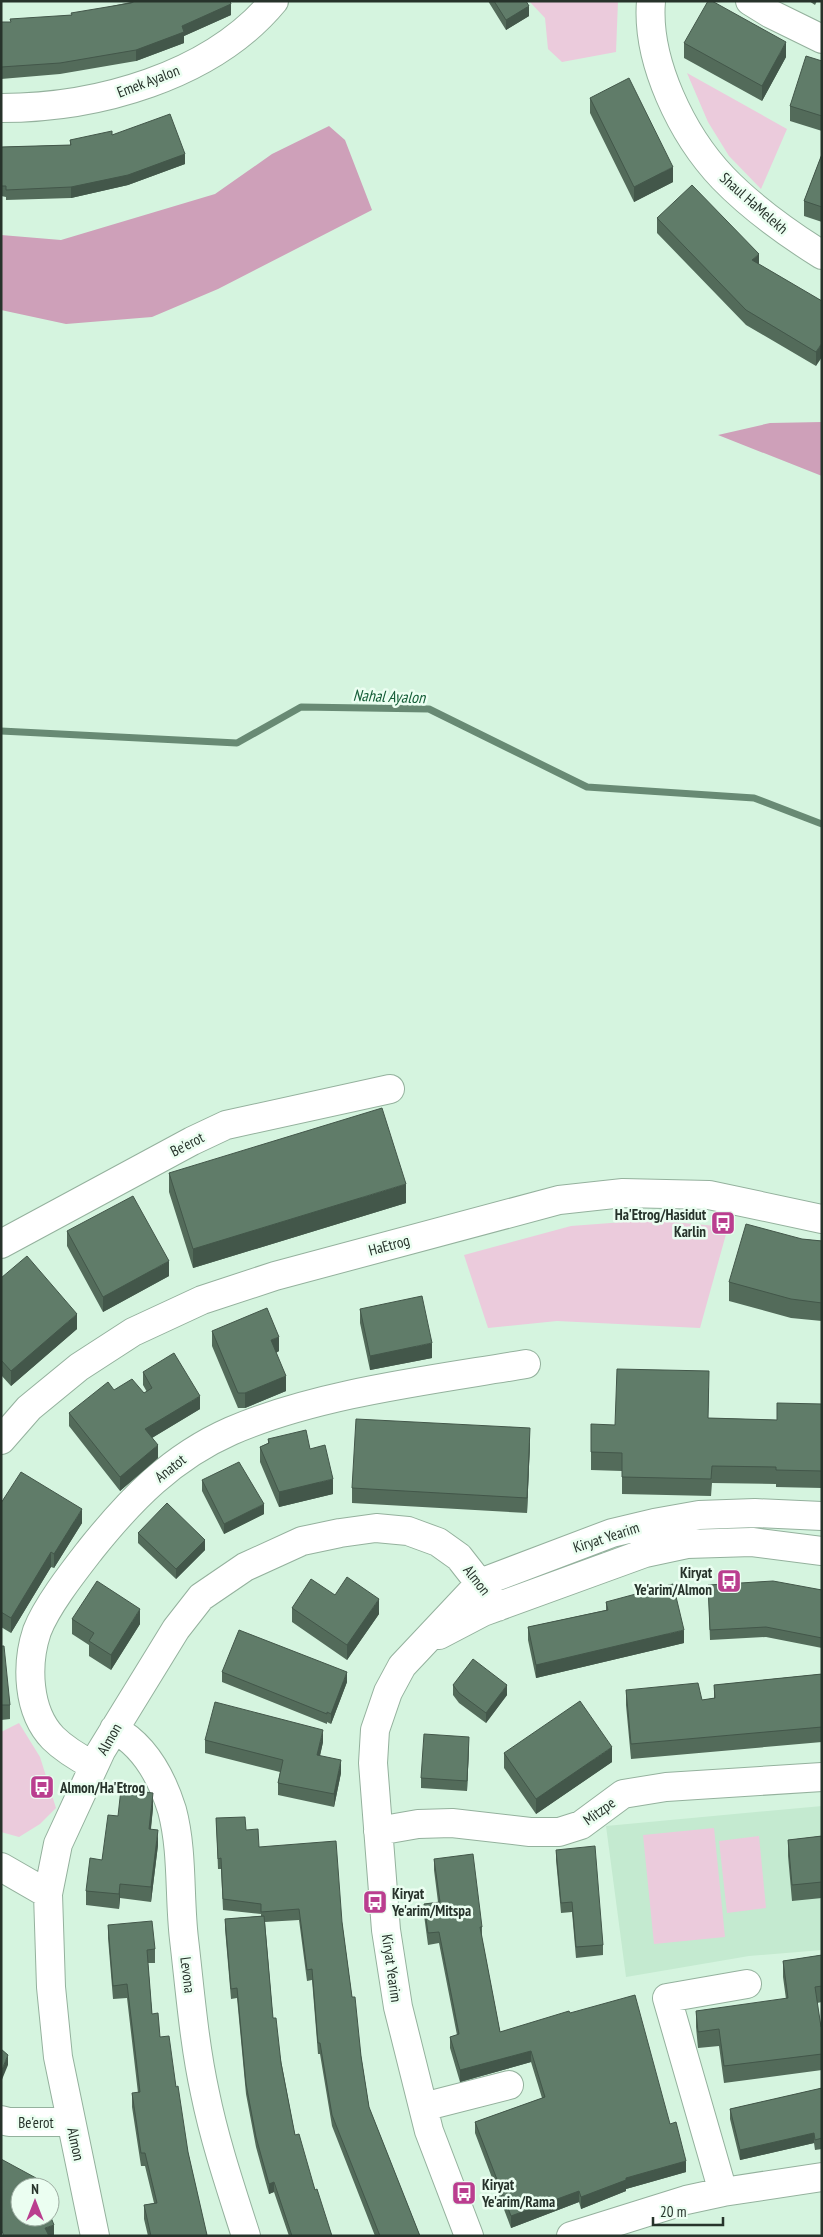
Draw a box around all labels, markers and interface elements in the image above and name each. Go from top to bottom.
street label: Emek Ayalon [114,60,182,102]
street label: Shaul HaMelekh [716,168,792,238]
water label: Nahal Ayalon [353,685,426,707]
street label: Be'erot [167,1127,207,1161]
place label: Ha'Etrog/Hasidut Karlin [615,1205,707,1241]
bus stop icon: Ha'Etrog/Hasidut Karlin [710,1210,736,1236]
street label: HaEtrog [366,1230,412,1260]
street label: Anatot [151,1450,189,1486]
street label: Kiryat Yearim [571,1517,641,1557]
street label: Almon [459,1561,495,1599]
place label: Kiryat Ye'arim/Almon [633,1563,713,1599]
bus stop icon: Kiryat Ye'arim/Almon [716,1568,742,1594]
street label: Almon [92,1720,126,1758]
bus stop icon: Almon/Ha'Etrog [29,1774,55,1800]
place label: Almon/Ha'Etrog [59,1778,146,1797]
street label: Mitzpe [579,1793,619,1829]
place label: Kiryat Ye'arim/Mitspa [391,1884,471,1920]
bus stop icon: Kiryat Ye'arim/Mitspa [362,1889,388,1915]
street label: Kiryat Yearim [378,1933,406,2003]
street label: Levona [176,1956,200,1994]
street label: Be'erot [18,2113,54,2132]
street label: Almon [63,2126,89,2162]
place label: Kiryat Ye'arim/Rama [481,2175,555,2211]
north arrow [10,2177,60,2227]
text: N [31,2180,39,2198]
bus stop icon: Kiryat Ye'arim/Rama [451,2180,477,2206]
scale bar [653,2194,723,2226]
text: 20 m [660,2202,686,2221]

